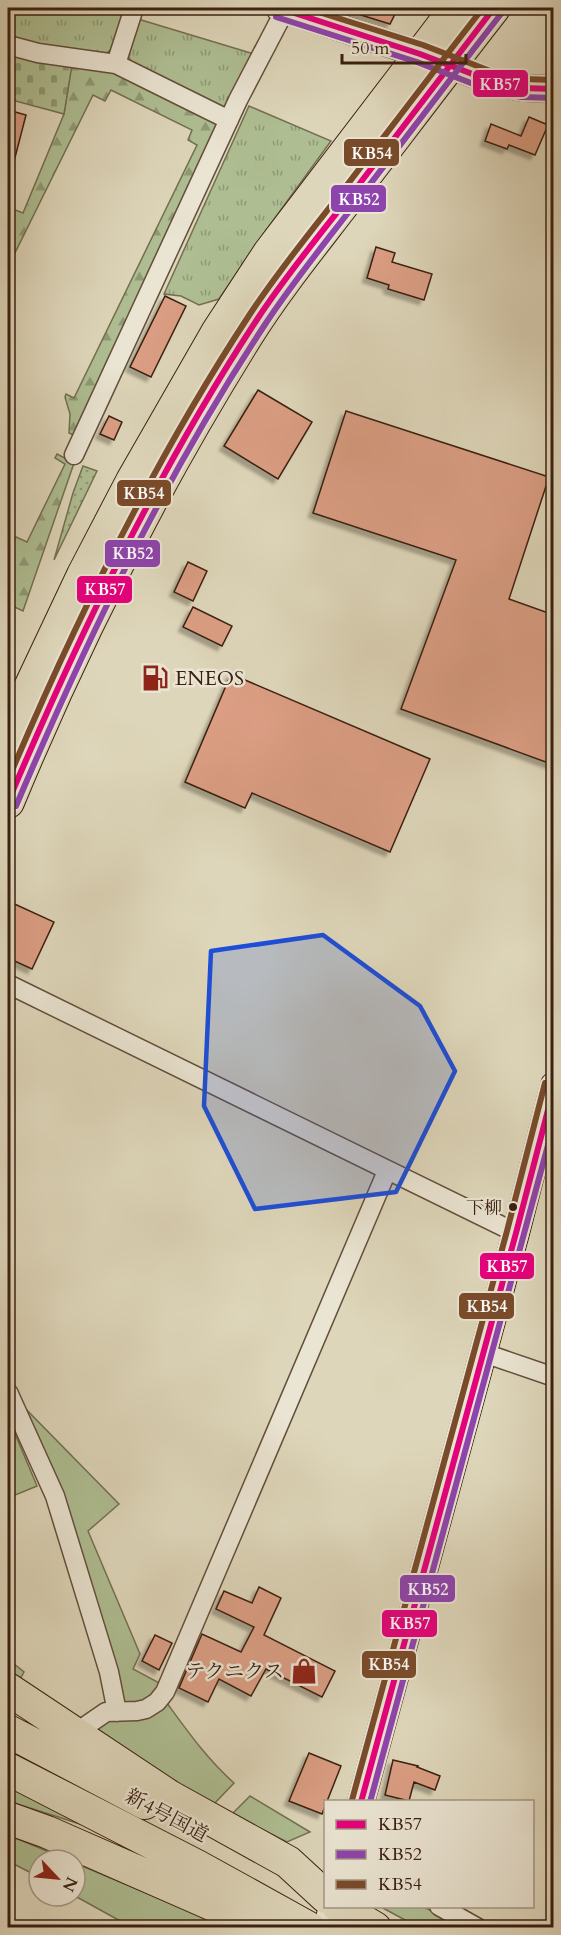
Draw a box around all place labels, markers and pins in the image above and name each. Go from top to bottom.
fuel station icon: ENEOS [140,663,170,693]
place label: ENEOS [175,665,244,692]
place label: 下柳 [466,1196,502,1221]
marker: 下柳 [507,1201,519,1213]
shop icon: テクニクス [289,1656,319,1686]
place label: テクニクス [185,1658,284,1685]

